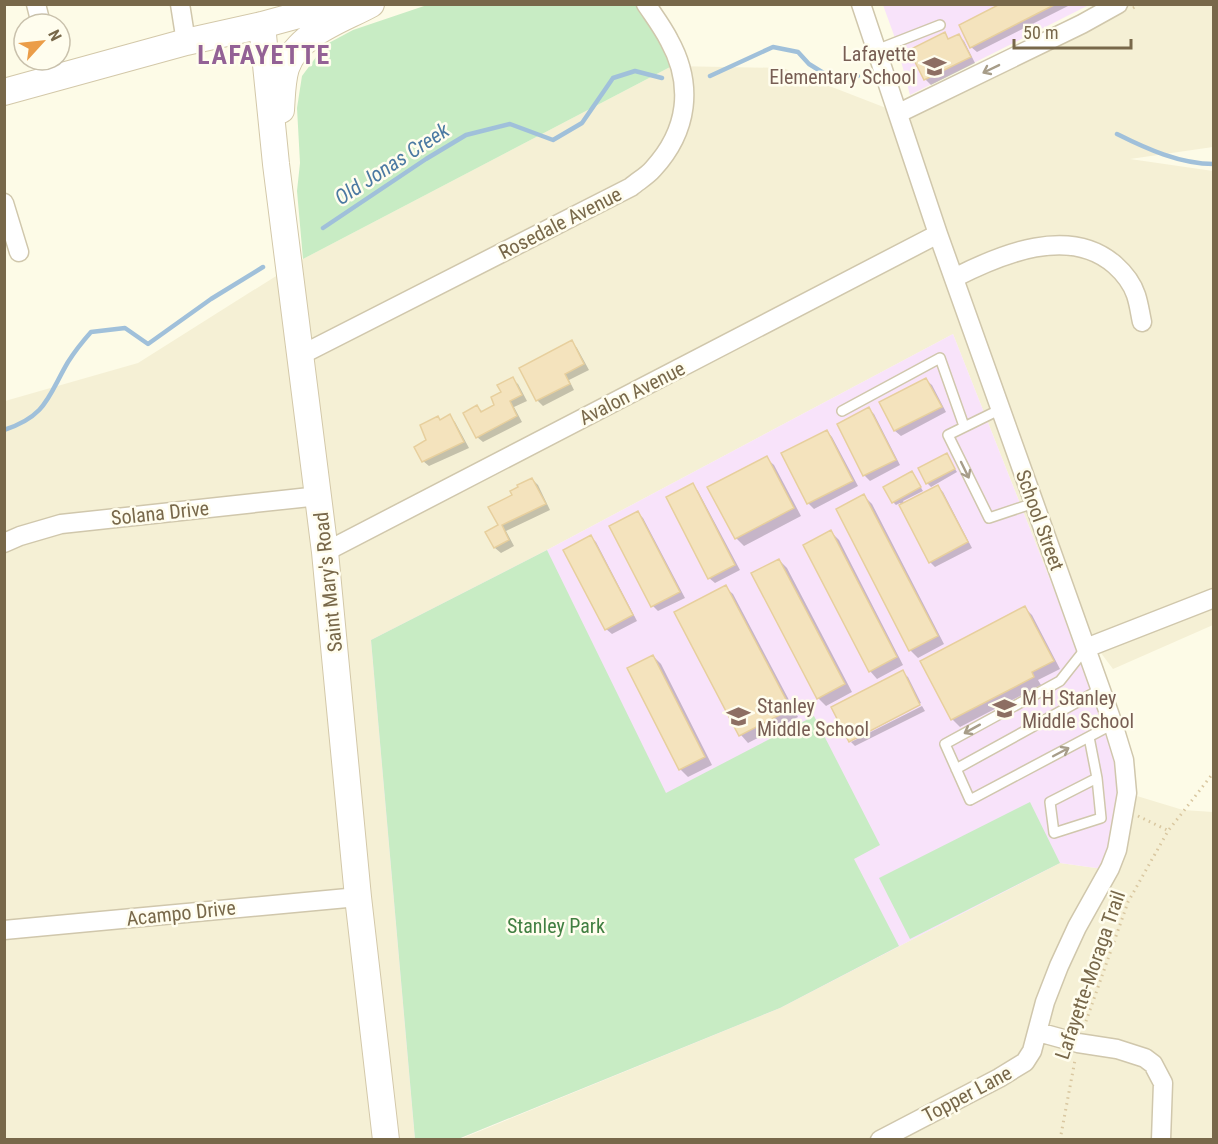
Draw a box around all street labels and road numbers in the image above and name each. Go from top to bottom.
street label: Rosedale Avenue [494,182,626,264]
street label: Avalon Avenue [575,356,689,430]
street label: School Street [1011,466,1069,574]
street label: Solana Drive [110,496,210,530]
street label: Saint Mary's Road [309,511,347,653]
street label: Lafayette-Moraga Trail [1050,887,1130,1063]
street label: Acampo Drive [125,895,237,931]
street label: Topper Lane [918,1061,1016,1127]

